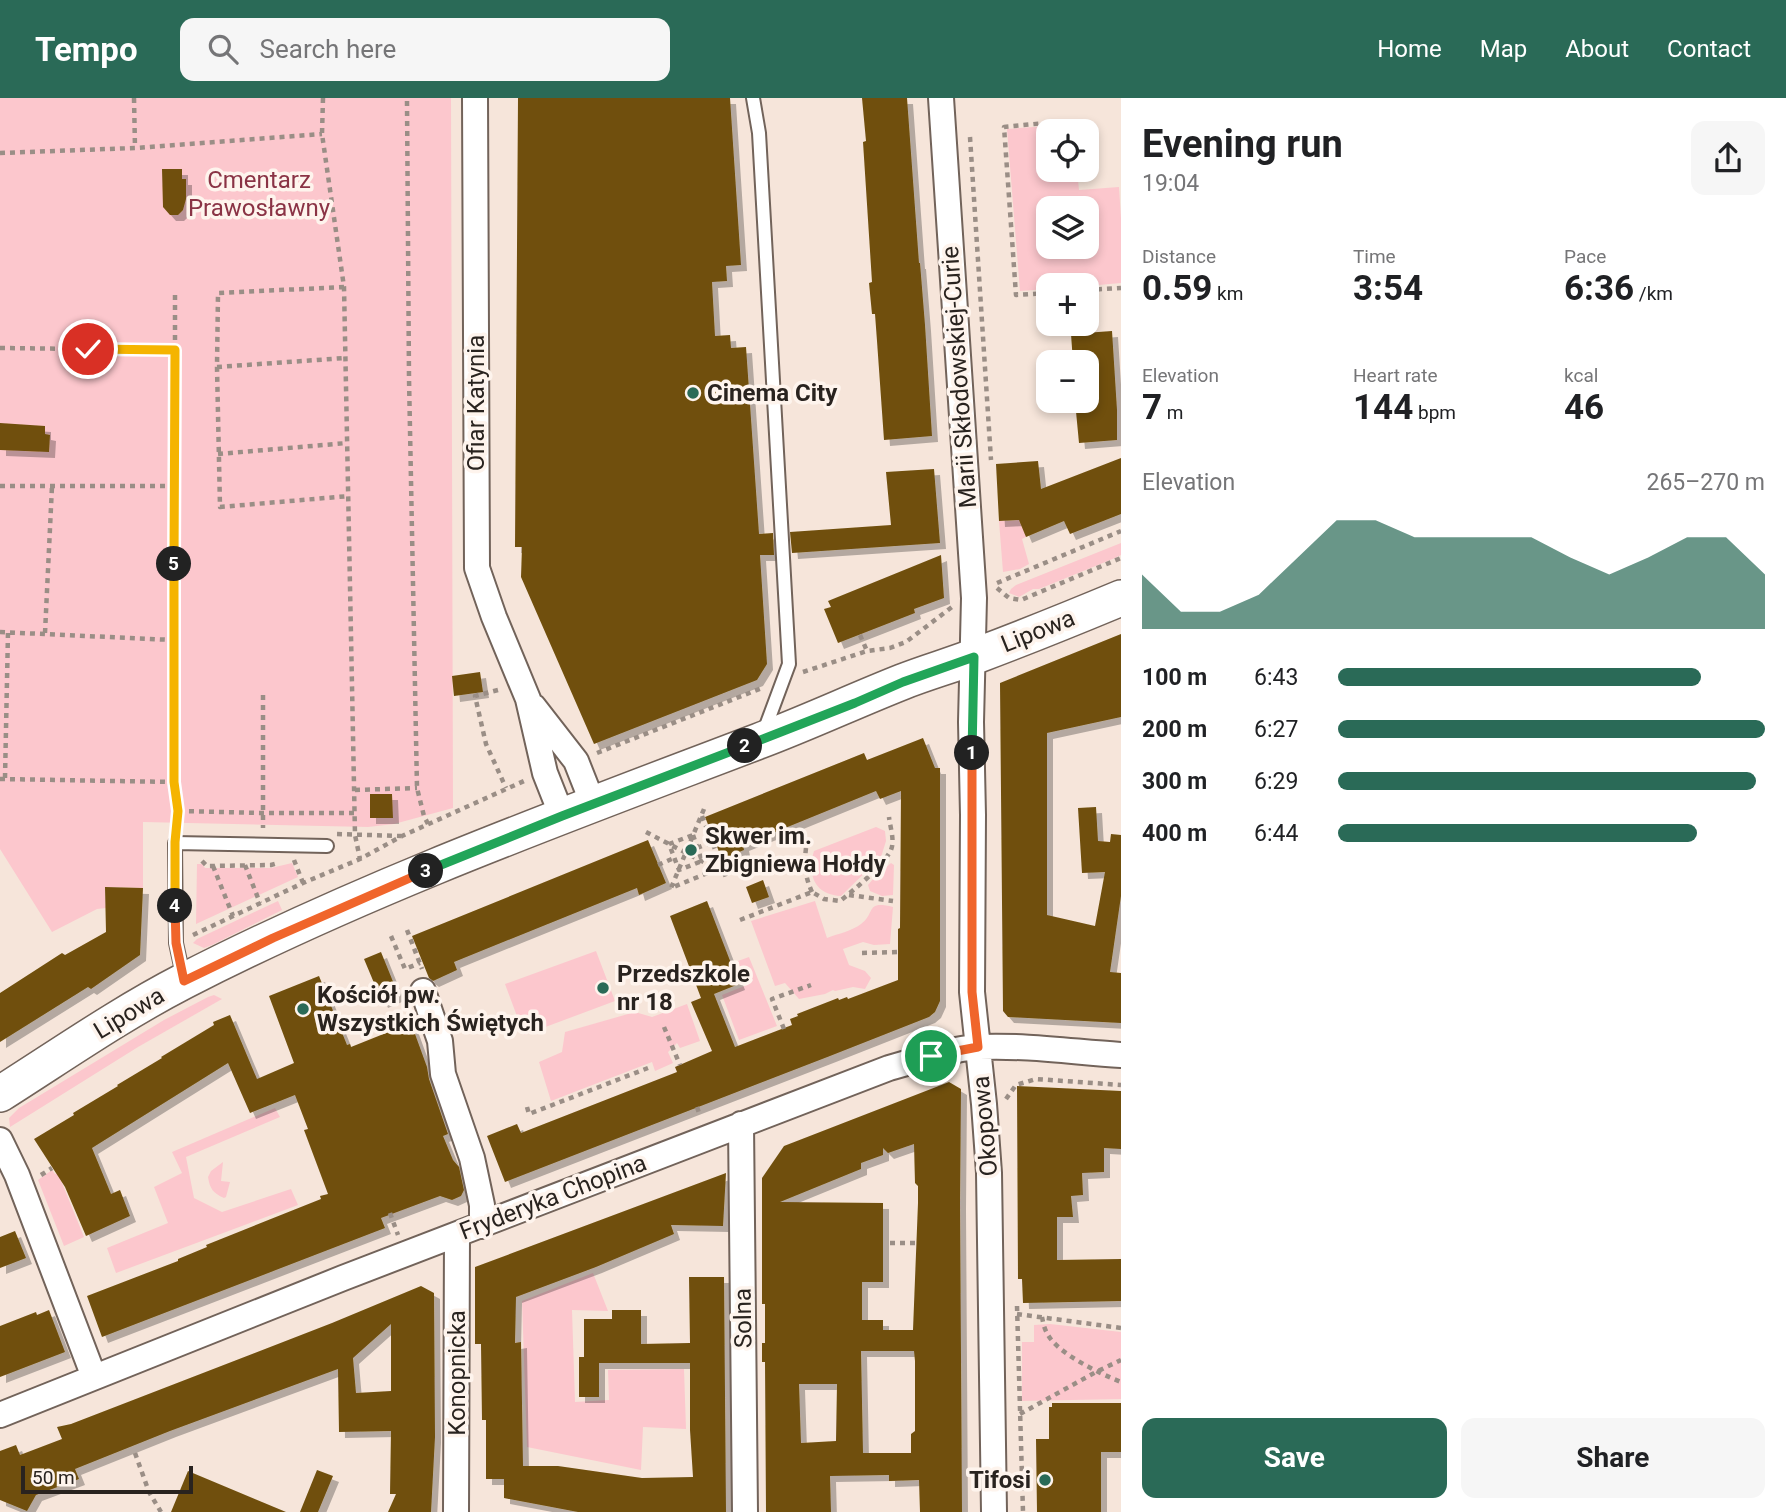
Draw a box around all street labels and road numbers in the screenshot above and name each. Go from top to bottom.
street label: Marii Skłodowskiej-Curie [936,245,982,509]
street label: Ofiar Katynia [462,335,490,471]
street label: Lipowa [997,604,1079,658]
street label: Lipowa [89,981,169,1045]
street label: Okopowa [967,1075,1003,1177]
street label: Fryderyka Chopina [456,1148,650,1246]
street label: Solna [728,1288,758,1348]
street label: Konopnicka [443,1310,471,1436]

